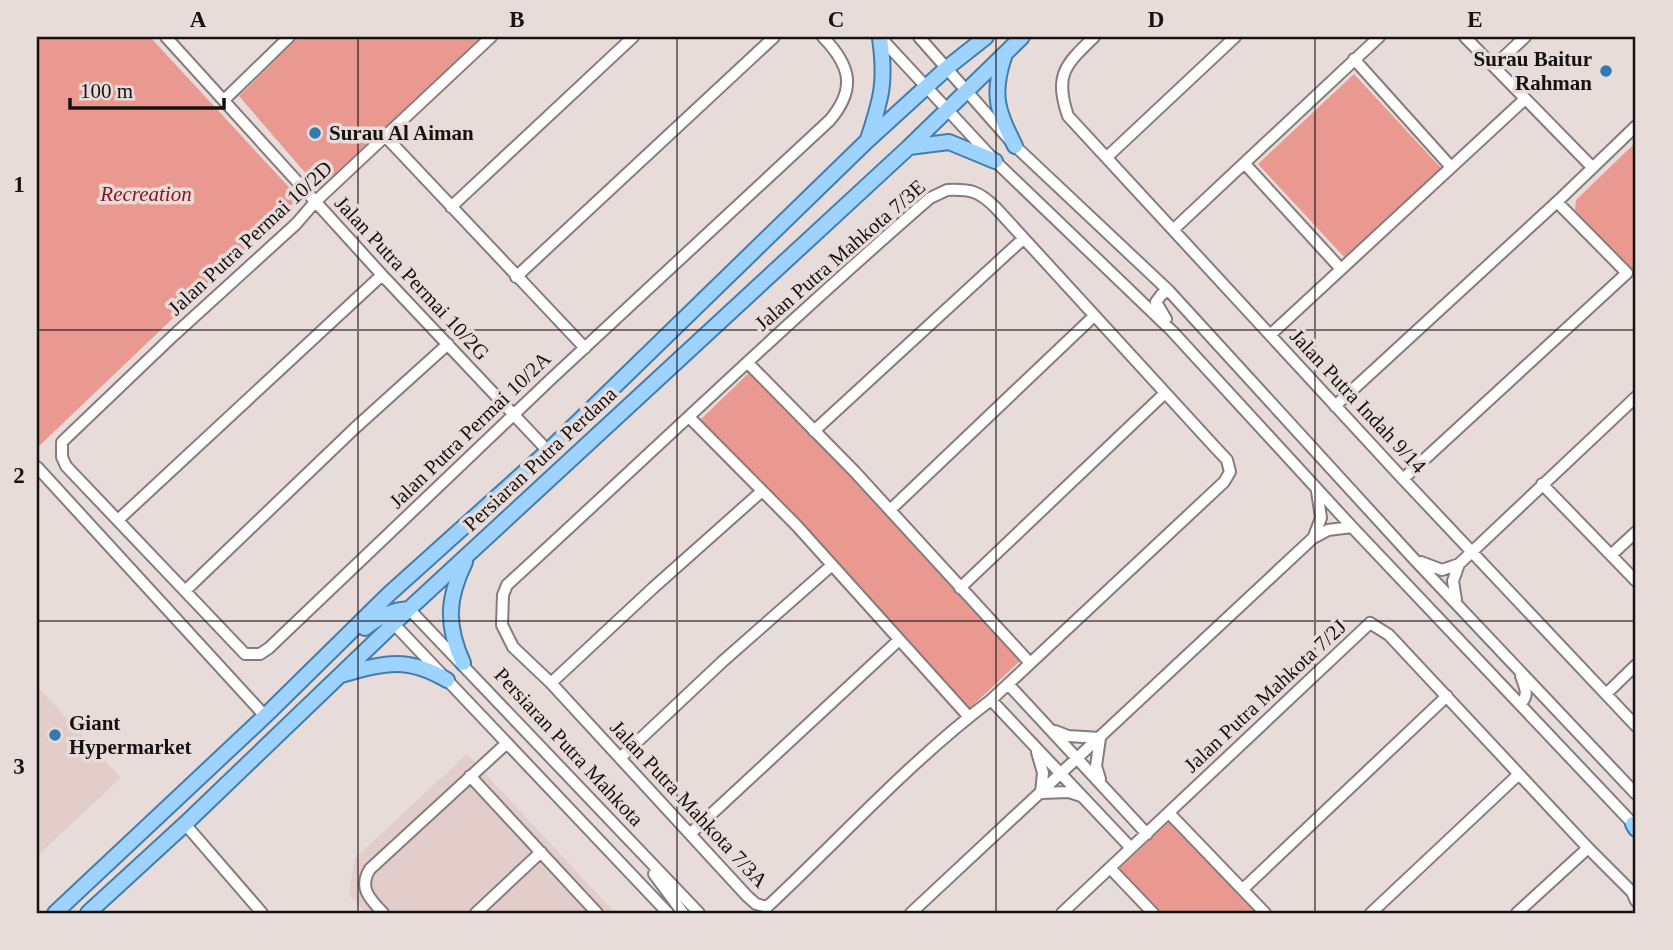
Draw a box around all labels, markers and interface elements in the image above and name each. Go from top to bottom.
text: A [190,7,207,32]
text: B [509,7,525,32]
text: C [828,7,844,32]
text: D [1148,7,1164,32]
text: E [1467,7,1483,32]
place label: Surau Baitur Rahman [1474,47,1592,95]
marker: Surau Baitur Rahman [1598,63,1614,79]
scale bar [70,66,224,110]
text: 100 m [80,79,133,103]
place label: Surau Al Aiman [329,121,474,145]
marker: Surau Al Aiman [307,125,323,141]
street label: Jalan Putra Permai 10/2D [163,156,337,320]
text: 1 [13,172,25,197]
street label: Jalan Putra Mahkota 7/3E [750,175,930,335]
park label: Recreation [99,182,192,206]
street label: Jalan Putra Permai 10/2G [330,191,494,365]
street label: Jalan Putra Indah 9/14 [1285,324,1431,478]
street label: Jalan Putra Permai 10/2A [384,346,556,513]
street label: Persiaran Putra Perdana [458,381,622,536]
text: 2 [13,463,25,488]
street label: Jalan Putra Mahkota 7/2J [1179,615,1351,777]
street label: Persiaran Putra Mahkota [489,663,649,832]
place label: Giant Hypermarket [69,711,191,759]
street label: Jalan Putra Mahkota 7/3A [605,715,773,893]
marker: Giant Hypermarket [47,727,63,743]
text: 3 [13,754,25,779]

